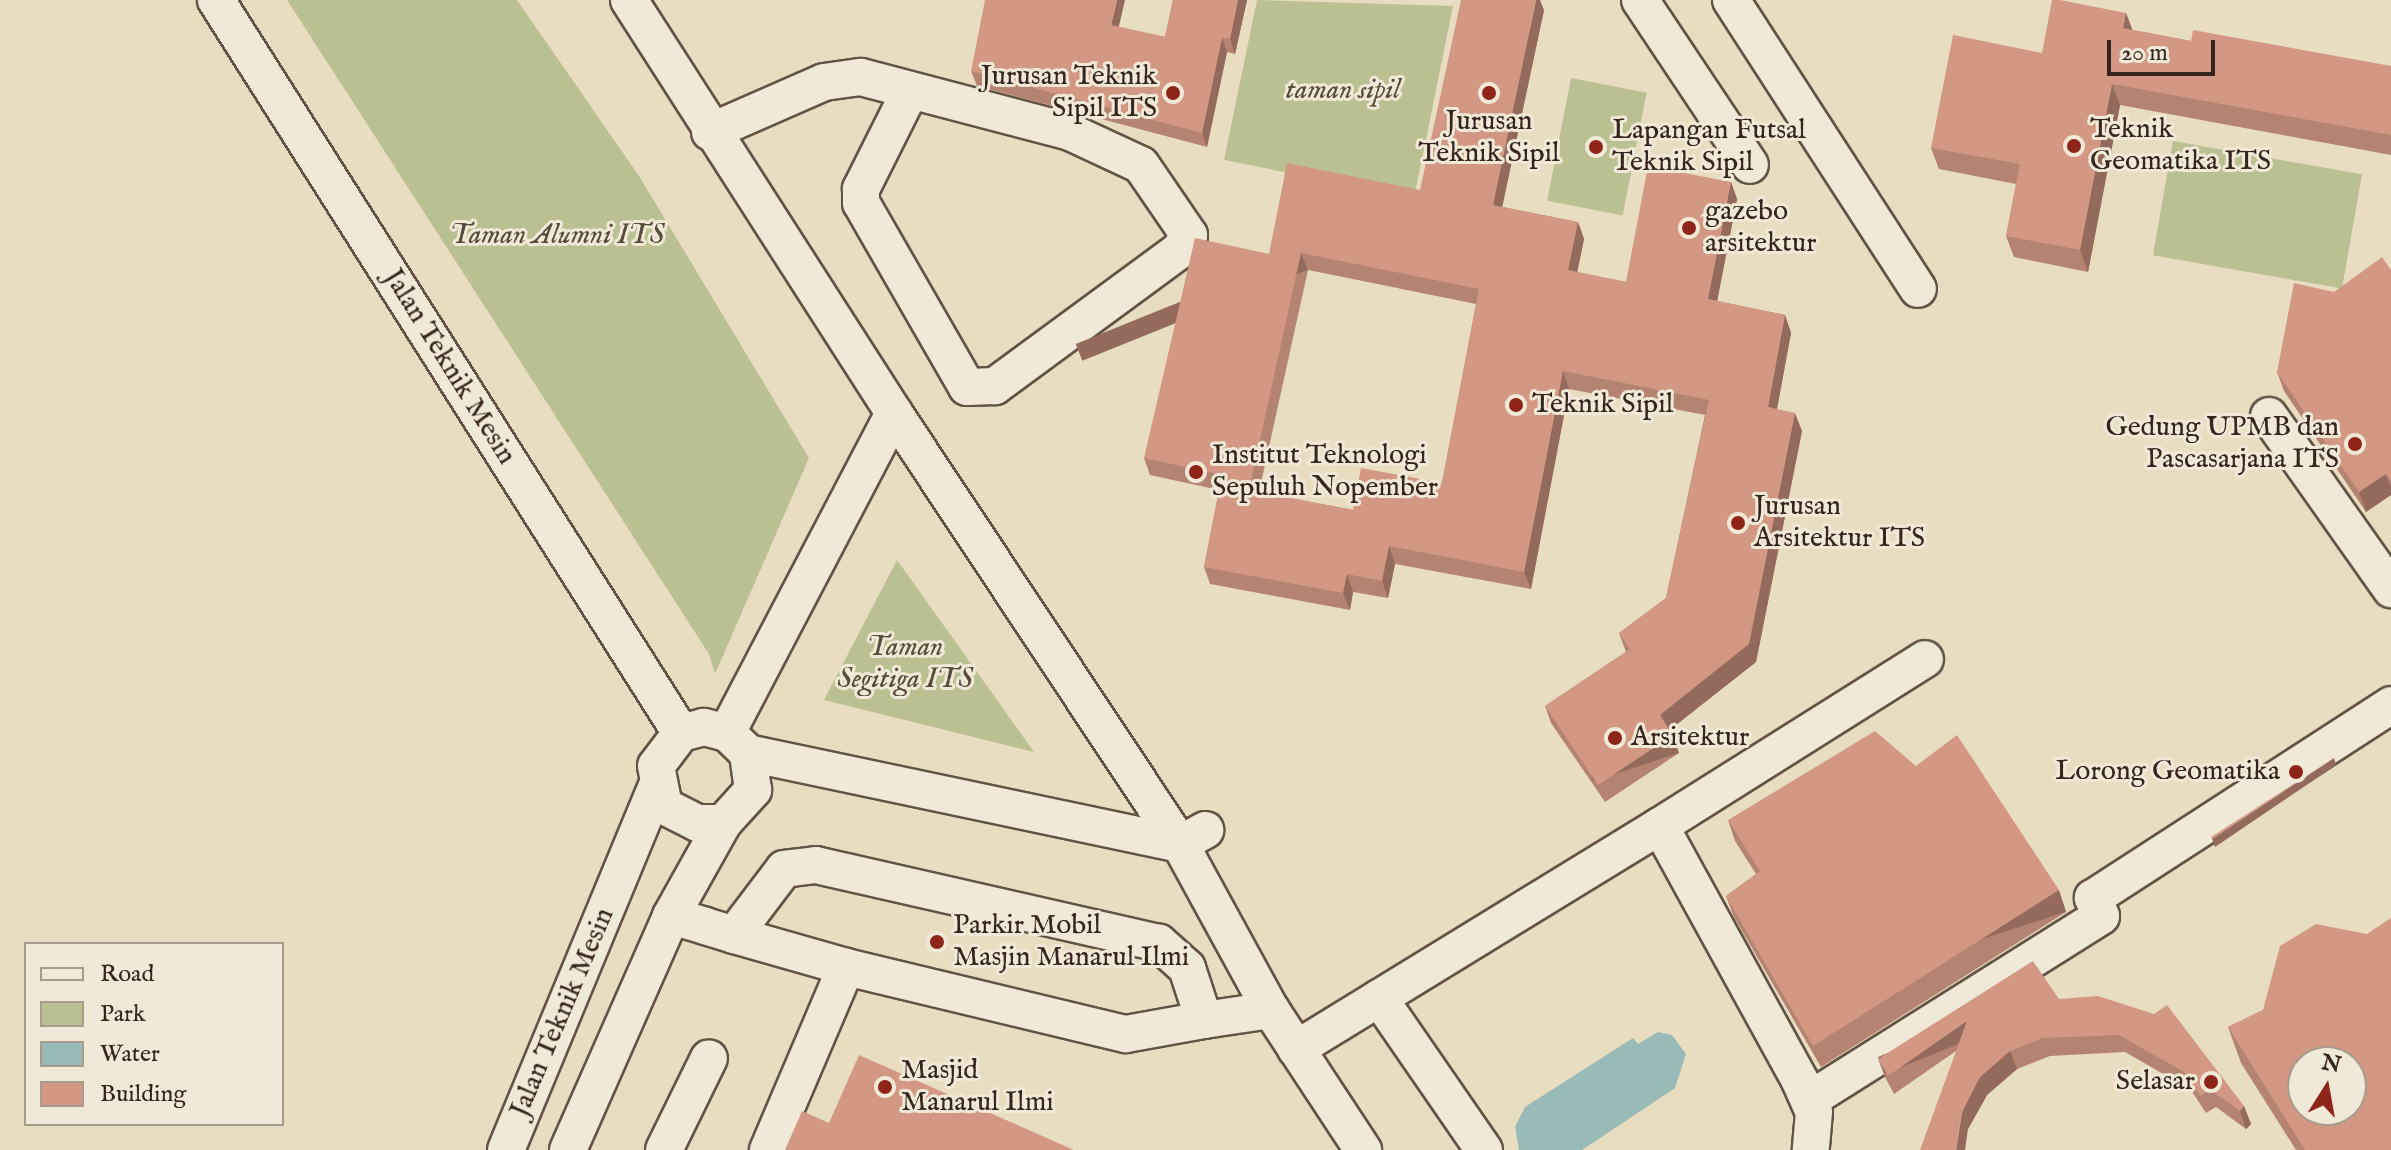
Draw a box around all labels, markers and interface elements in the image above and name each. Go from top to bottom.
scale bar [2111,24,2219,74]
text: 20 m [2121,38,2168,69]
place label: Jurusan Teknik Sipil ITS [981,60,1157,126]
park label: taman sipil [1286,74,1400,108]
marker: Jurusan Teknik Sipil ITS [1164,84,1182,102]
marker: Jurusan Teknik Sipil [1480,84,1498,102]
place label: Jurusan Teknik Sipil [1418,105,1560,171]
place label: Teknik Geomatika ITS [2090,113,2271,179]
place label: Lapangan Futsal Teknik Sipil [1612,114,1806,180]
marker: Teknik Geomatika ITS [2065,137,2083,155]
marker: Lapangan Futsal Teknik Sipil [1587,138,1605,156]
place label: gazebo arsitektur [1705,195,1816,261]
park label: Taman Alumni ITS [450,219,664,253]
marker: gazebo arsitektur [1680,219,1698,237]
street label: Jalan Teknik Mesin [375,263,523,471]
place label: Teknik Sipil [1532,388,1673,422]
marker: Teknik Sipil [1507,396,1525,414]
place label: Gedung UPMB dan Pascasarjana ITS [2105,411,2339,477]
marker: Gedung UPMB dan Pascasarjana ITS [2346,435,2364,453]
place label: Institut Teknologi Sepuluh Nopember [1212,439,1438,505]
marker: Institut Teknologi Sepuluh Nopember [1187,463,1205,481]
place label: Jurusan Arsitektur ITS [1754,490,1925,556]
marker: Jurusan Arsitektur ITS [1729,514,1747,532]
park label: Taman Segitiga ITS [837,631,973,697]
place label: Arsitektur [1631,721,1749,755]
marker: Arsitektur [1606,729,1624,747]
place label: Lorong Geomatika [2055,755,2280,789]
marker: Lorong Geomatika [2287,763,2305,781]
street label: Jalan Teknik Mesin [504,903,622,1123]
place label: Parkir Mobil Masjin Manarul Ilmi [953,909,1189,975]
marker: Parkir Mobil Masjin Manarul Ilmi [928,933,946,951]
legend [24,942,284,1126]
text: Road [100,959,154,990]
text: Park [100,999,146,1030]
text: Water [100,1039,160,1070]
north arrow [2287,1046,2367,1126]
text: N [2319,1049,2343,1080]
place label: Masjid Manarul Ilmi [901,1054,1054,1120]
place label: Selasar [2116,1065,2195,1099]
marker: Selasar [2202,1073,2220,1091]
marker: Masjid Manarul Ilmi [876,1078,894,1096]
text: Building [100,1079,186,1110]

